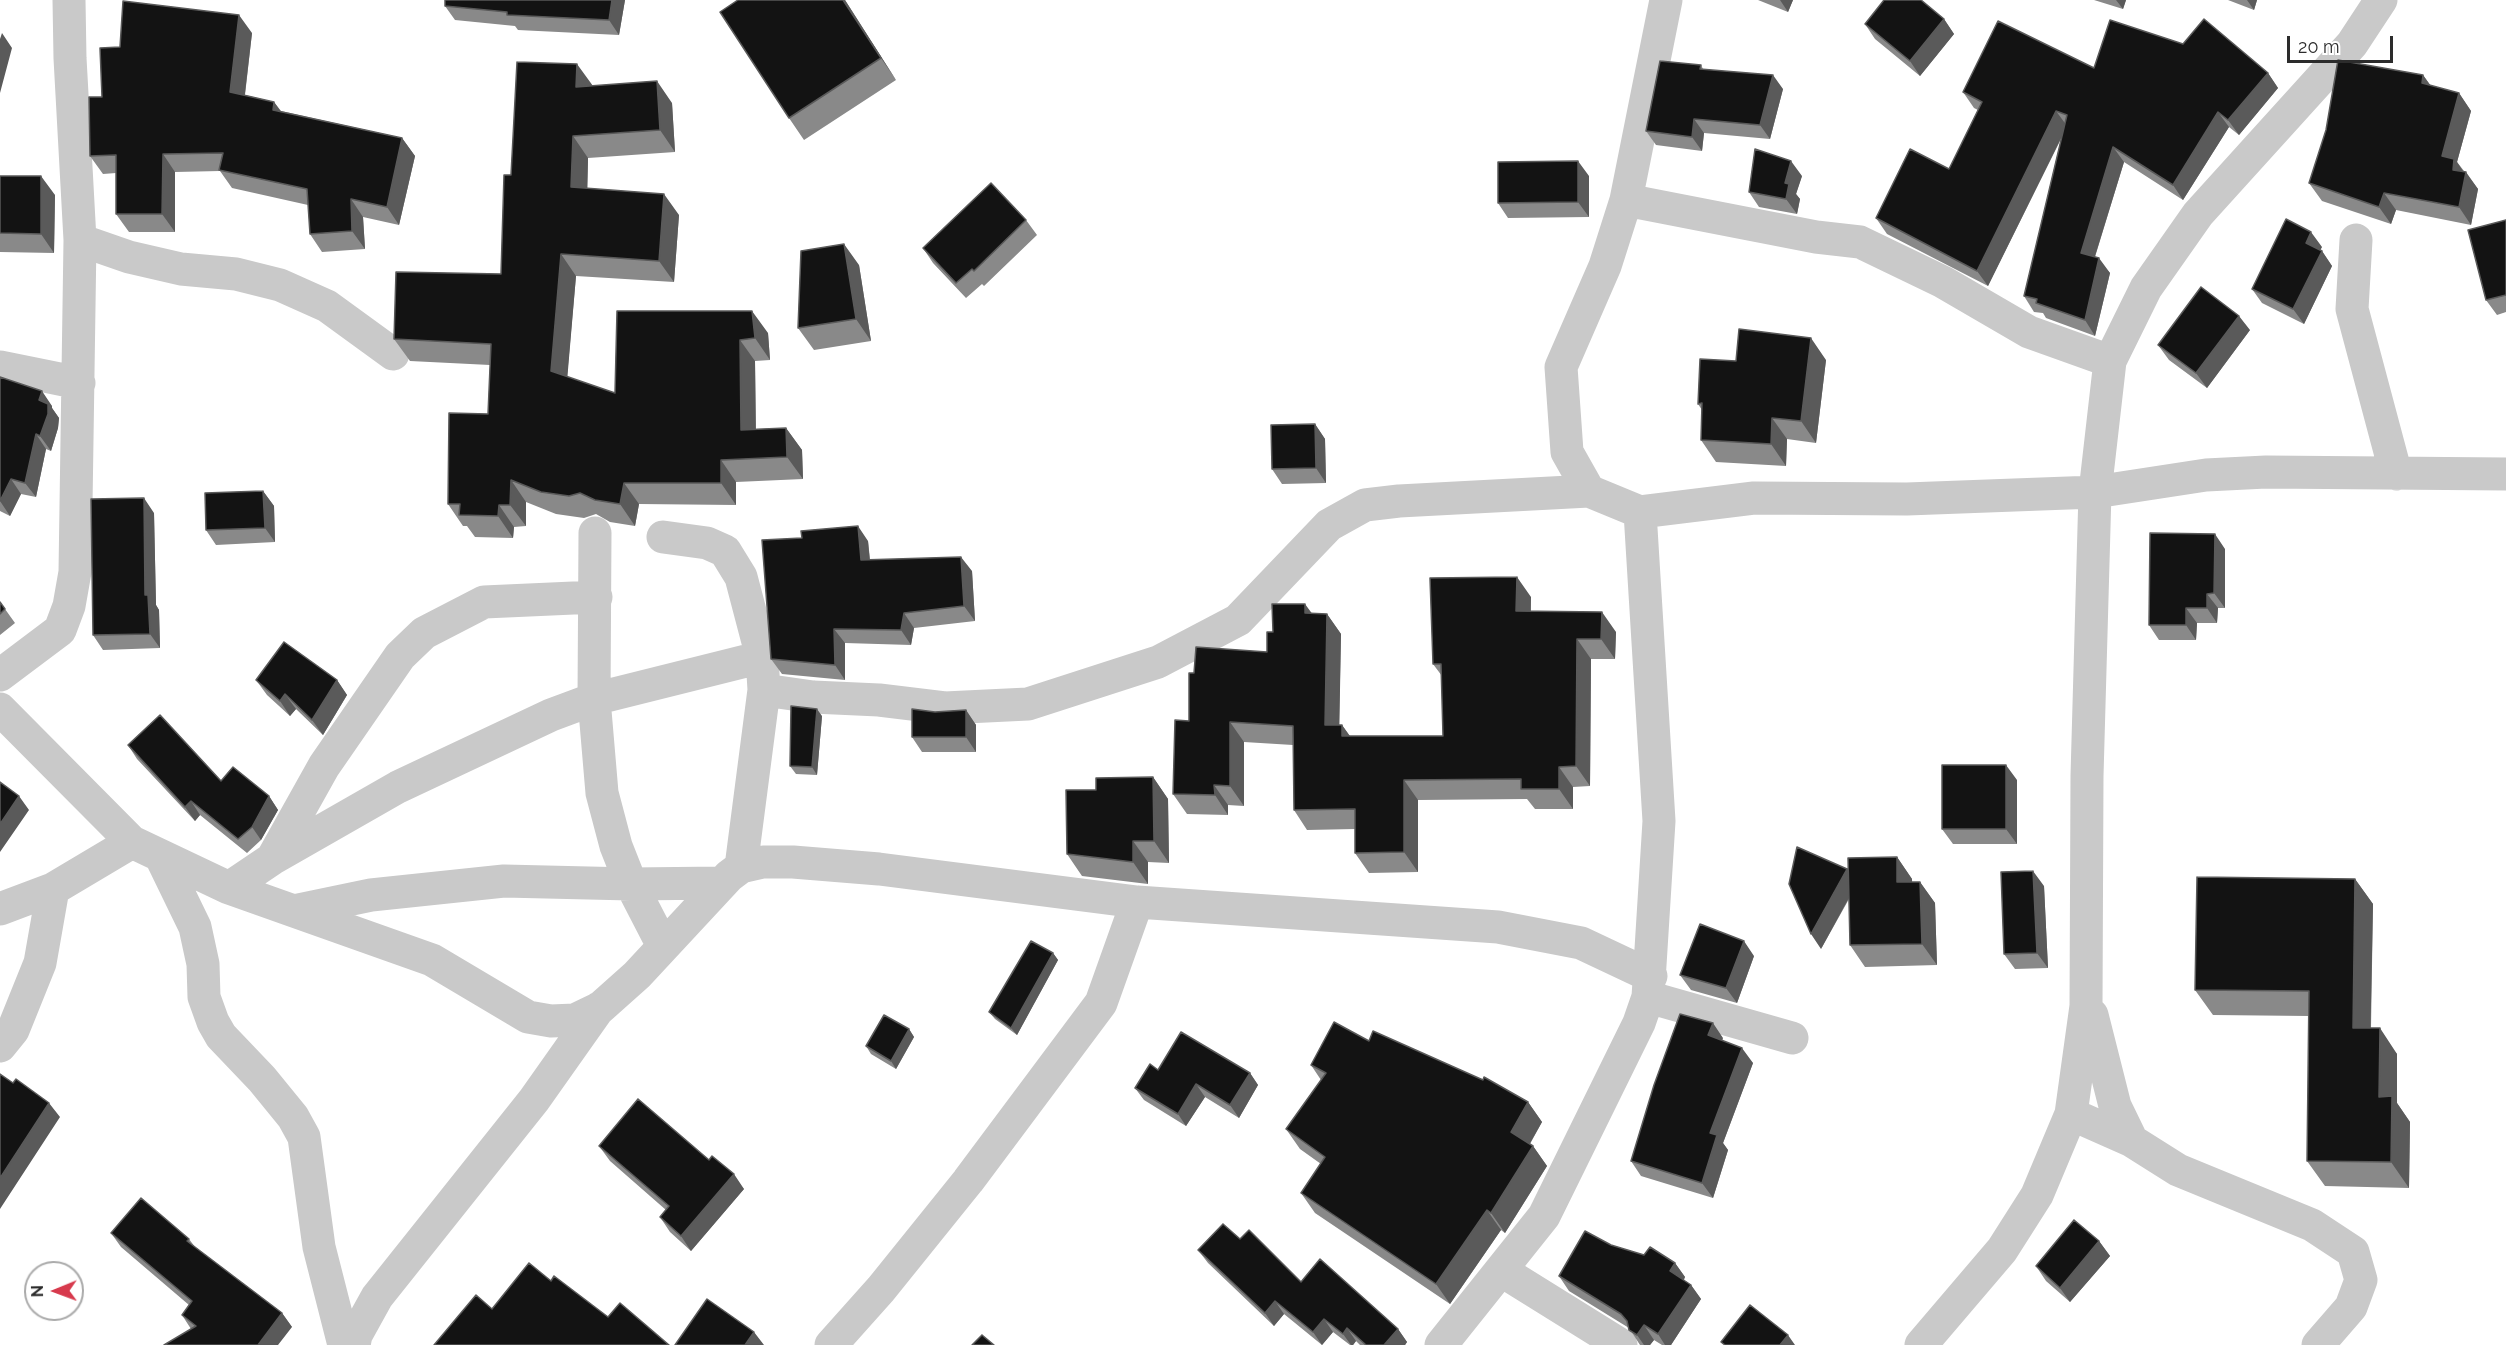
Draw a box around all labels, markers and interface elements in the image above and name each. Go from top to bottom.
scale bar [2290,24,2396,62]
text: 20 m [2298,36,2340,57]
north arrow [24,1261,84,1321]
text: N [28,1285,47,1298]

